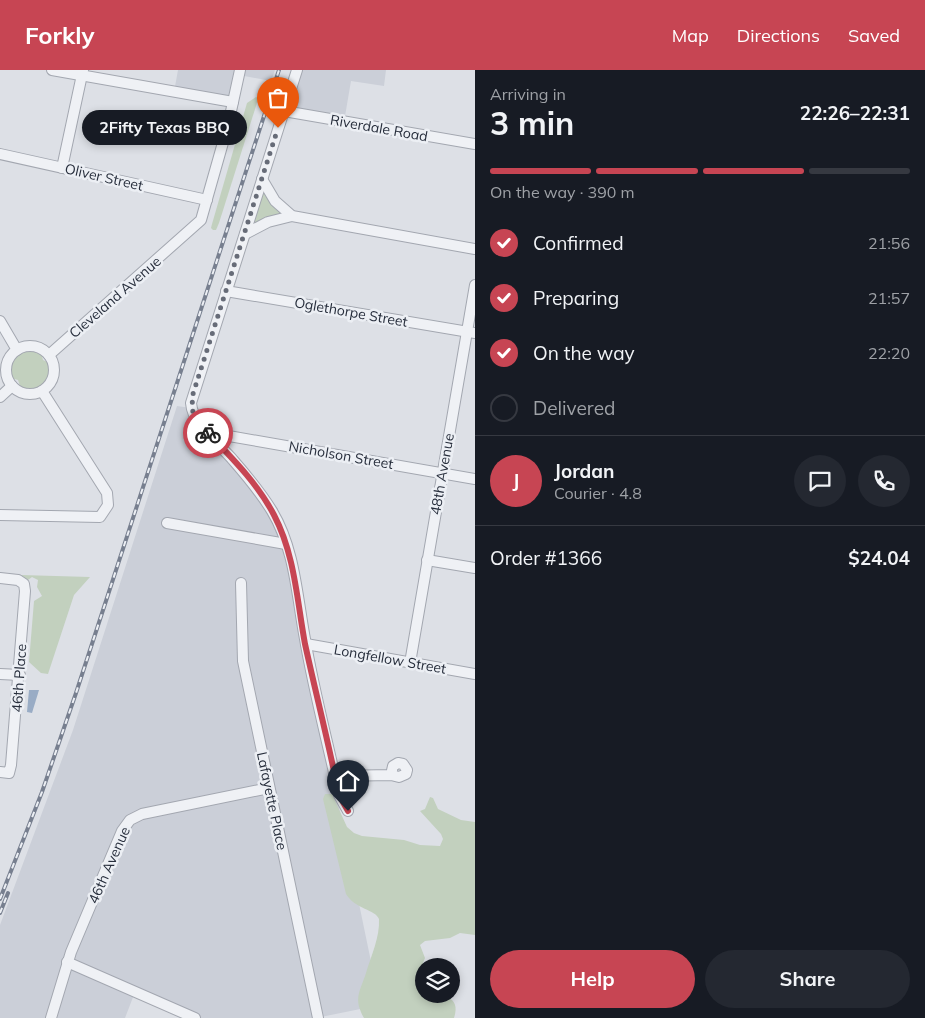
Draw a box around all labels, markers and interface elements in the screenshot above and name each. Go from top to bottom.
text: Forkly [25,20,94,50]
text: Map [672,24,709,47]
text: Directions [737,24,820,47]
text: Saved [848,24,900,47]
pin [257,77,299,128]
icon: bag [264,84,292,112]
text: Arriving in [490,84,566,104]
text: 22:26–22:31 [800,101,910,125]
text: 3 min [490,103,574,143]
callout: 2Fifty Texas BBQ [83,110,248,146]
street label: Riverdale Road [329,111,429,145]
text: 2Fifty Texas BBQ [99,117,230,137]
street label: Oliver Street [63,159,145,195]
text: On the way · 390 m [490,182,635,202]
icon: check [490,229,518,257]
text: Confirmed [533,231,624,255]
text: 21:56 [868,233,910,253]
street label: Cleveland Avenue [65,252,165,342]
icon: check [490,284,518,312]
text: Preparing [533,286,619,310]
text: 21:57 [868,288,910,308]
street label: Oglethorpe Street [293,293,409,331]
icon: check [490,339,518,367]
text: On the way [533,341,635,365]
text: 22:20 [868,343,910,363]
text: Delivered [533,396,615,420]
courier [183,408,233,458]
icon: bike [194,419,222,447]
street label: 48th Avenue [426,432,458,516]
street label: Nicholson Street [287,437,395,473]
button: chat [794,455,846,507]
button: phone [858,455,910,507]
text: Jordan [554,459,614,483]
text: J [513,469,519,493]
text: Courier · 4.8 [554,483,642,503]
text: Order #1366 [490,546,602,570]
text: $24.04 [848,546,910,570]
street label: Longfellow Street [333,640,448,678]
street label: 46th Place [8,643,30,713]
street label: Lafayette Place [253,750,291,852]
pin [327,760,369,811]
icon: home [334,767,362,795]
street label: 46th Avenue [84,824,134,906]
button: Help [490,950,695,1008]
button: Share [705,950,910,1008]
map controls [415,958,460,1003]
button: layers [415,958,460,1003]

